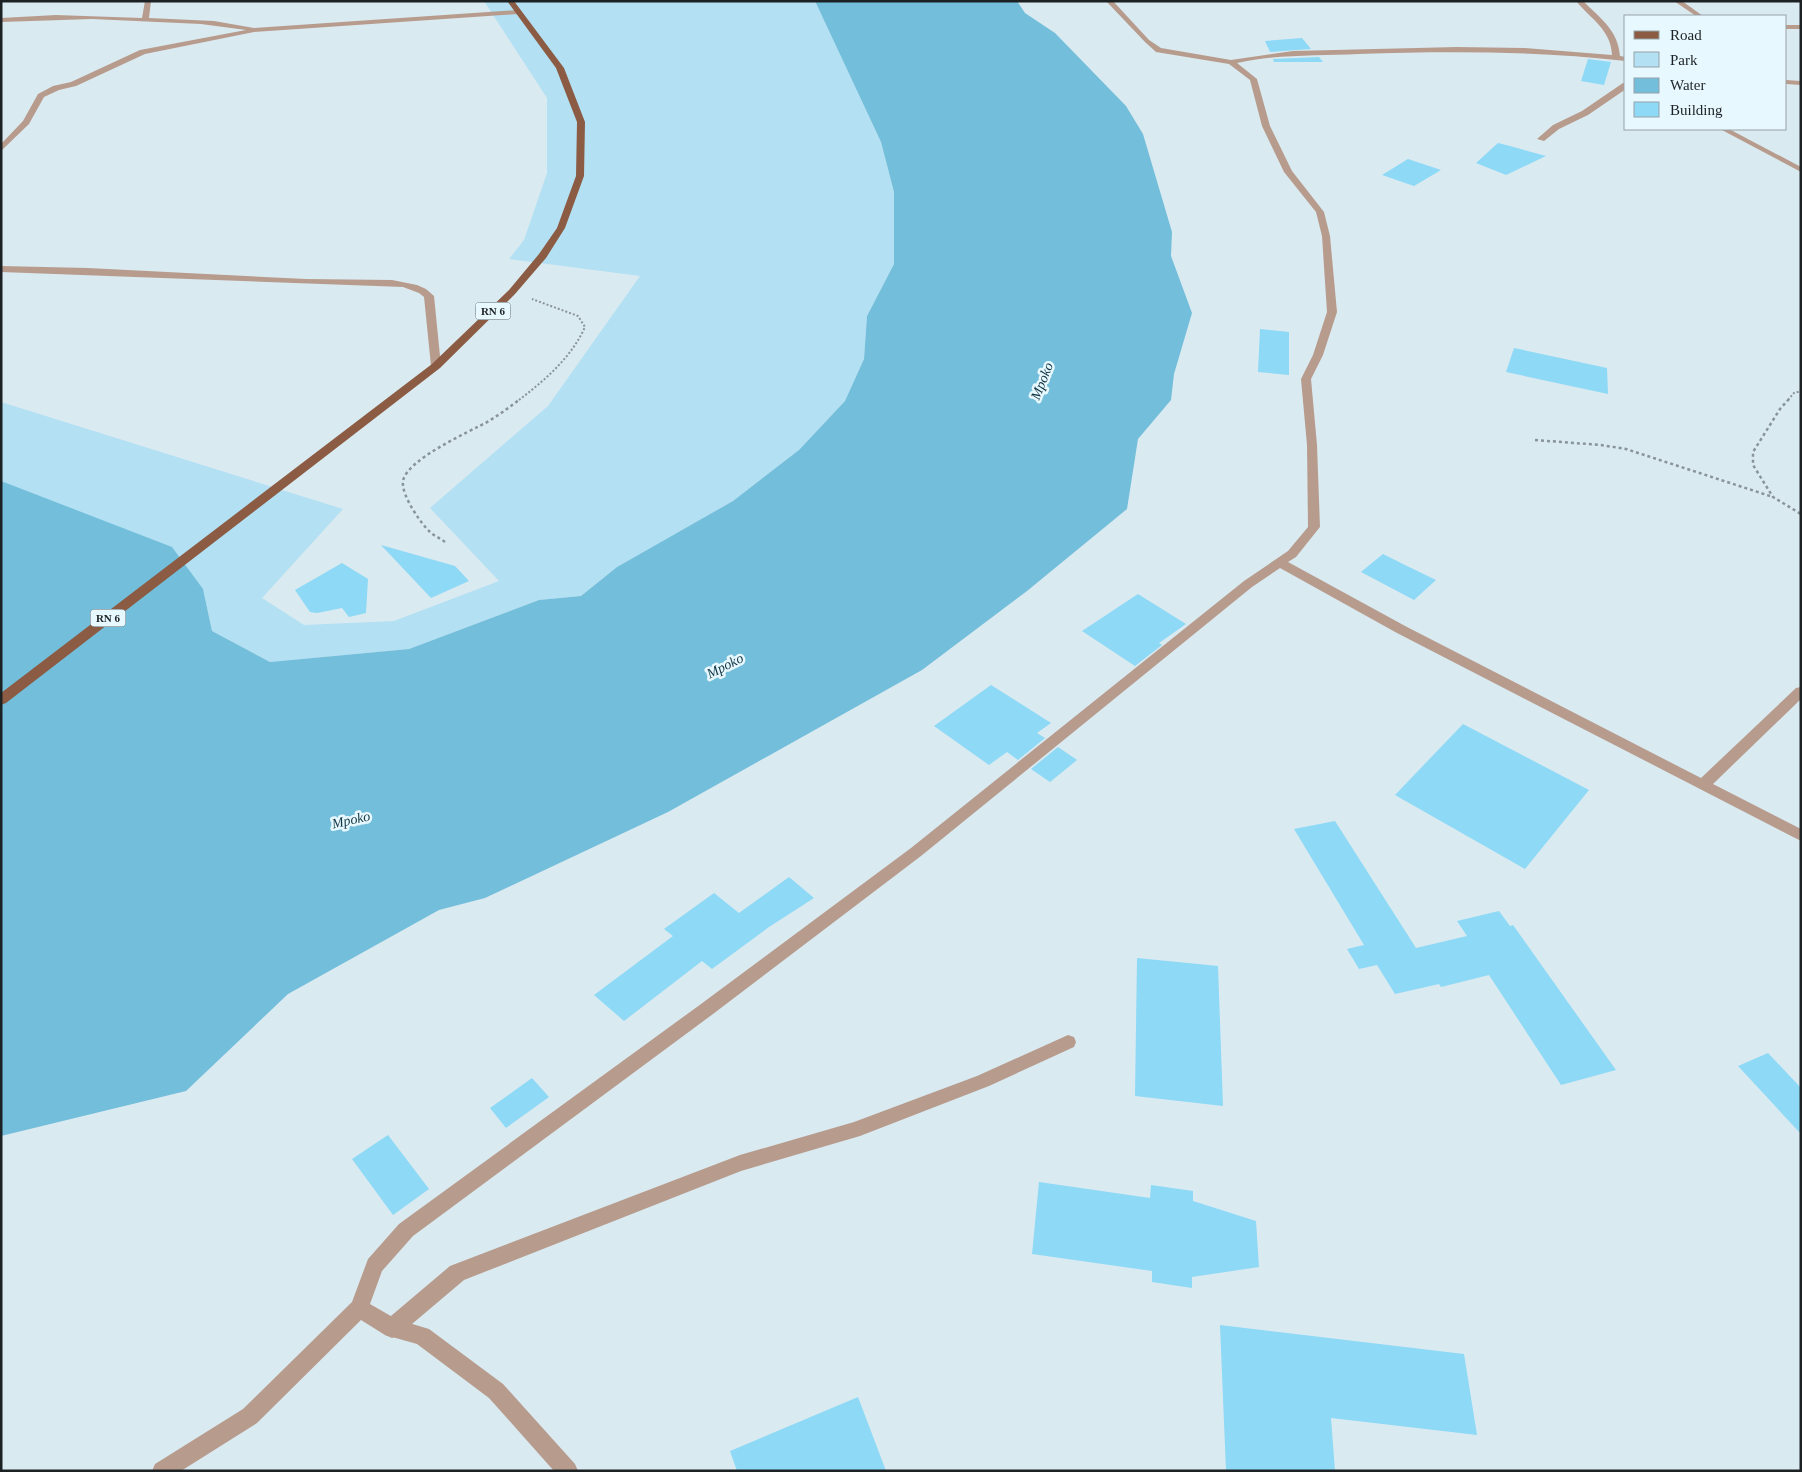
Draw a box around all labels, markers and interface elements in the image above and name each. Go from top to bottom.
legend [1624,15,1787,130]
text: Road [1670,27,1702,43]
text: Park [1670,52,1698,68]
text: Water [1670,77,1705,93]
text: Building [1670,102,1723,118]
road number: RN 6 [476,302,510,320]
water label: Mpoko [1027,360,1056,403]
road number: RN 6 [90,610,126,626]
water label: Mpoko [703,650,746,682]
water label: Mpoko [329,809,372,832]

